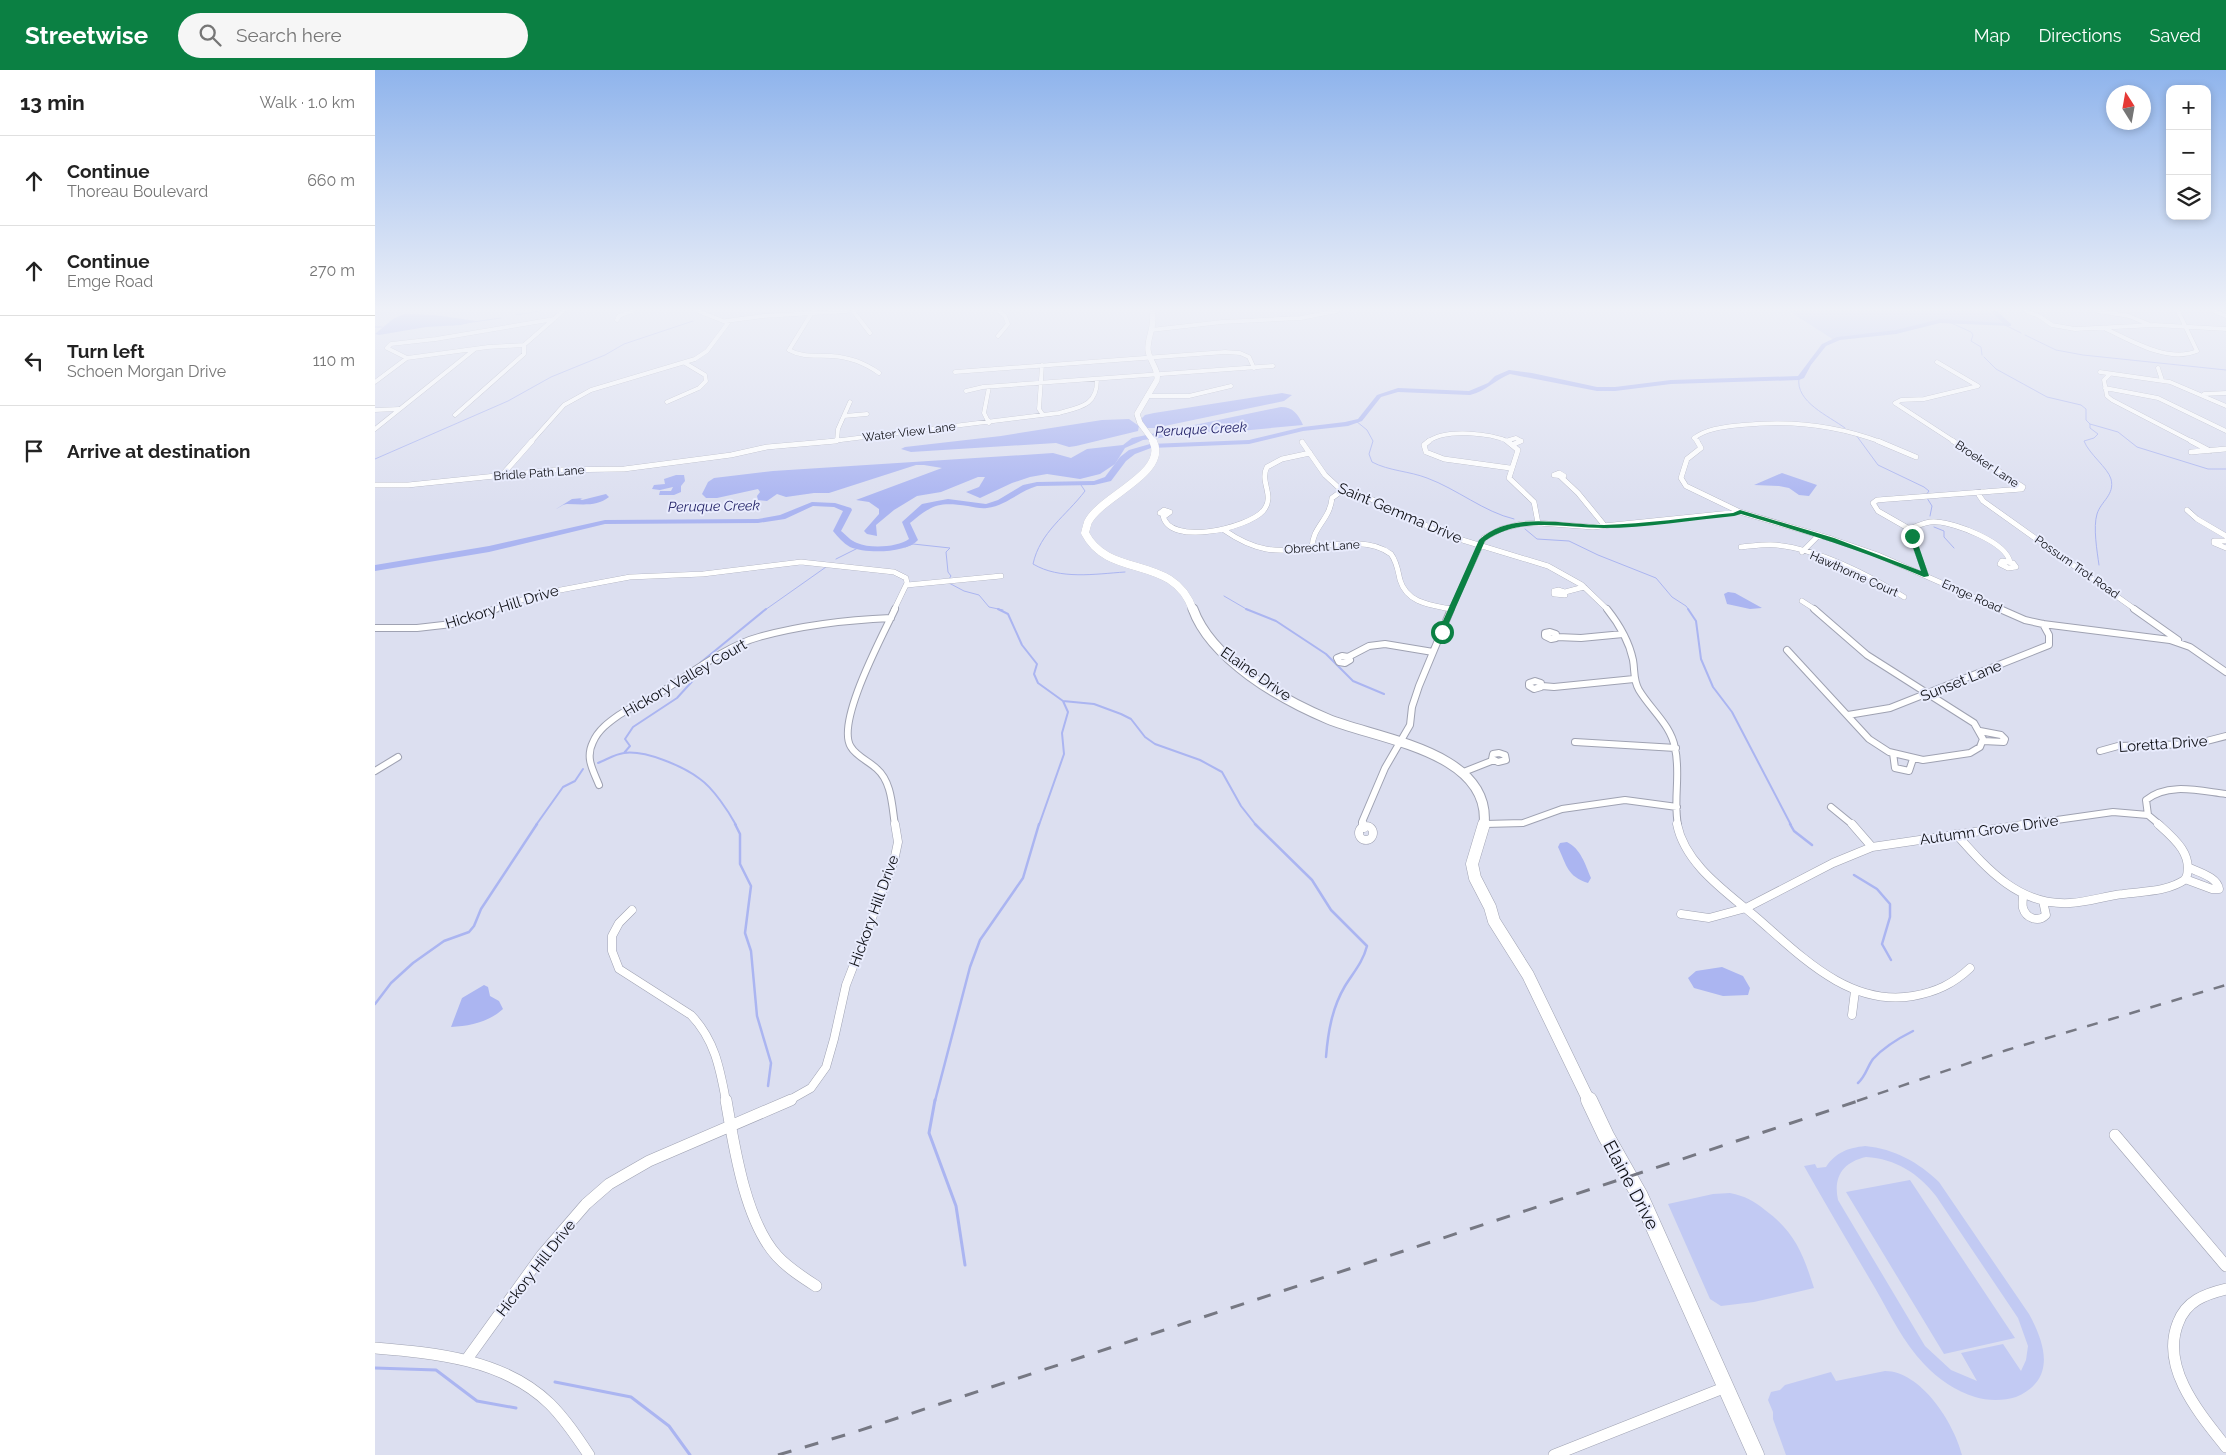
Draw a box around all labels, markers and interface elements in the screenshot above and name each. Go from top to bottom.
search box [178,13,528,58]
text: Streetwise [25,21,148,50]
icon: search [196,21,224,49]
text: Search here [236,24,342,46]
text: Map [1974,25,2010,46]
text: Directions [2038,25,2122,46]
text: Saved [2150,25,2201,46]
north arrow [2106,85,2151,130]
map controls [2166,85,2211,220]
button: + [2166,85,2211,130]
text: 13 min [20,90,85,115]
text: Walk · 1.0 km [259,93,355,112]
button: − [2166,130,2211,175]
text: Continue [67,160,150,182]
icon: ahead [20,167,48,195]
text: 660 m [307,171,355,190]
button: layers [2166,175,2211,220]
text: Thoreau Boulevard [67,182,208,201]
text: Continue [67,250,150,272]
icon: ahead [20,257,48,285]
text: 270 m [310,261,355,280]
text: Emge Road [67,272,153,291]
text: Turn left [67,340,144,362]
icon: left [20,347,48,375]
text: 110 m [313,351,355,370]
text: Schoen Morgan Drive [67,362,226,381]
street label: Water View Lane [862,419,956,445]
water label: Peruque Creek [1155,419,1248,439]
icon: arrive [20,437,48,465]
street label: Broeker Lane [1952,438,2022,490]
text: Arrive at destination [67,440,251,462]
street label: Bridle Path Lane [493,463,585,483]
street label: Saint Gemma Drive [1335,479,1465,547]
water label: Peruque Creek [668,497,761,515]
route end [1901,525,1924,548]
street label: Possum Trot Road [2032,533,2122,601]
street label: Obrecht Lane [1284,537,1360,557]
street label: Hawthorne Court [1808,548,1900,600]
street label: Emge Road [1940,576,2004,616]
street label: Hickory Hill Drive [443,581,561,633]
route start [1431,621,1454,644]
street label: Hickory Valley Court [620,635,750,721]
street label: Elaine Drive [1217,643,1295,705]
street label: Sunset Lane [1918,656,2004,705]
street label: Loretta Drive [2118,732,2208,756]
street label: Autumn Grove Drive [1919,811,2060,849]
street label: Hickory Hill Drive [845,853,903,969]
street label: Elaine Drive [1599,1136,1664,1233]
street label: Hickory Hill Drive [493,1216,579,1320]

